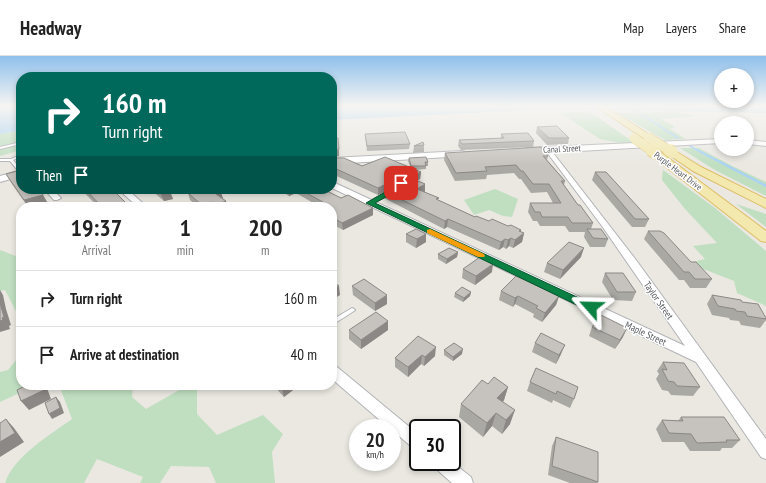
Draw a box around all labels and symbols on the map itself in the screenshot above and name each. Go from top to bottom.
street label: Canal Street [543,142,582,155]
street label: Purple Heart Drive [652,149,705,192]
pin [384,166,418,200]
street label: Taylor Street [641,279,677,322]
position arrow [570,286,612,328]
street label: Maple Street [623,318,669,349]
speed limit sign: 30 [409,419,461,471]

